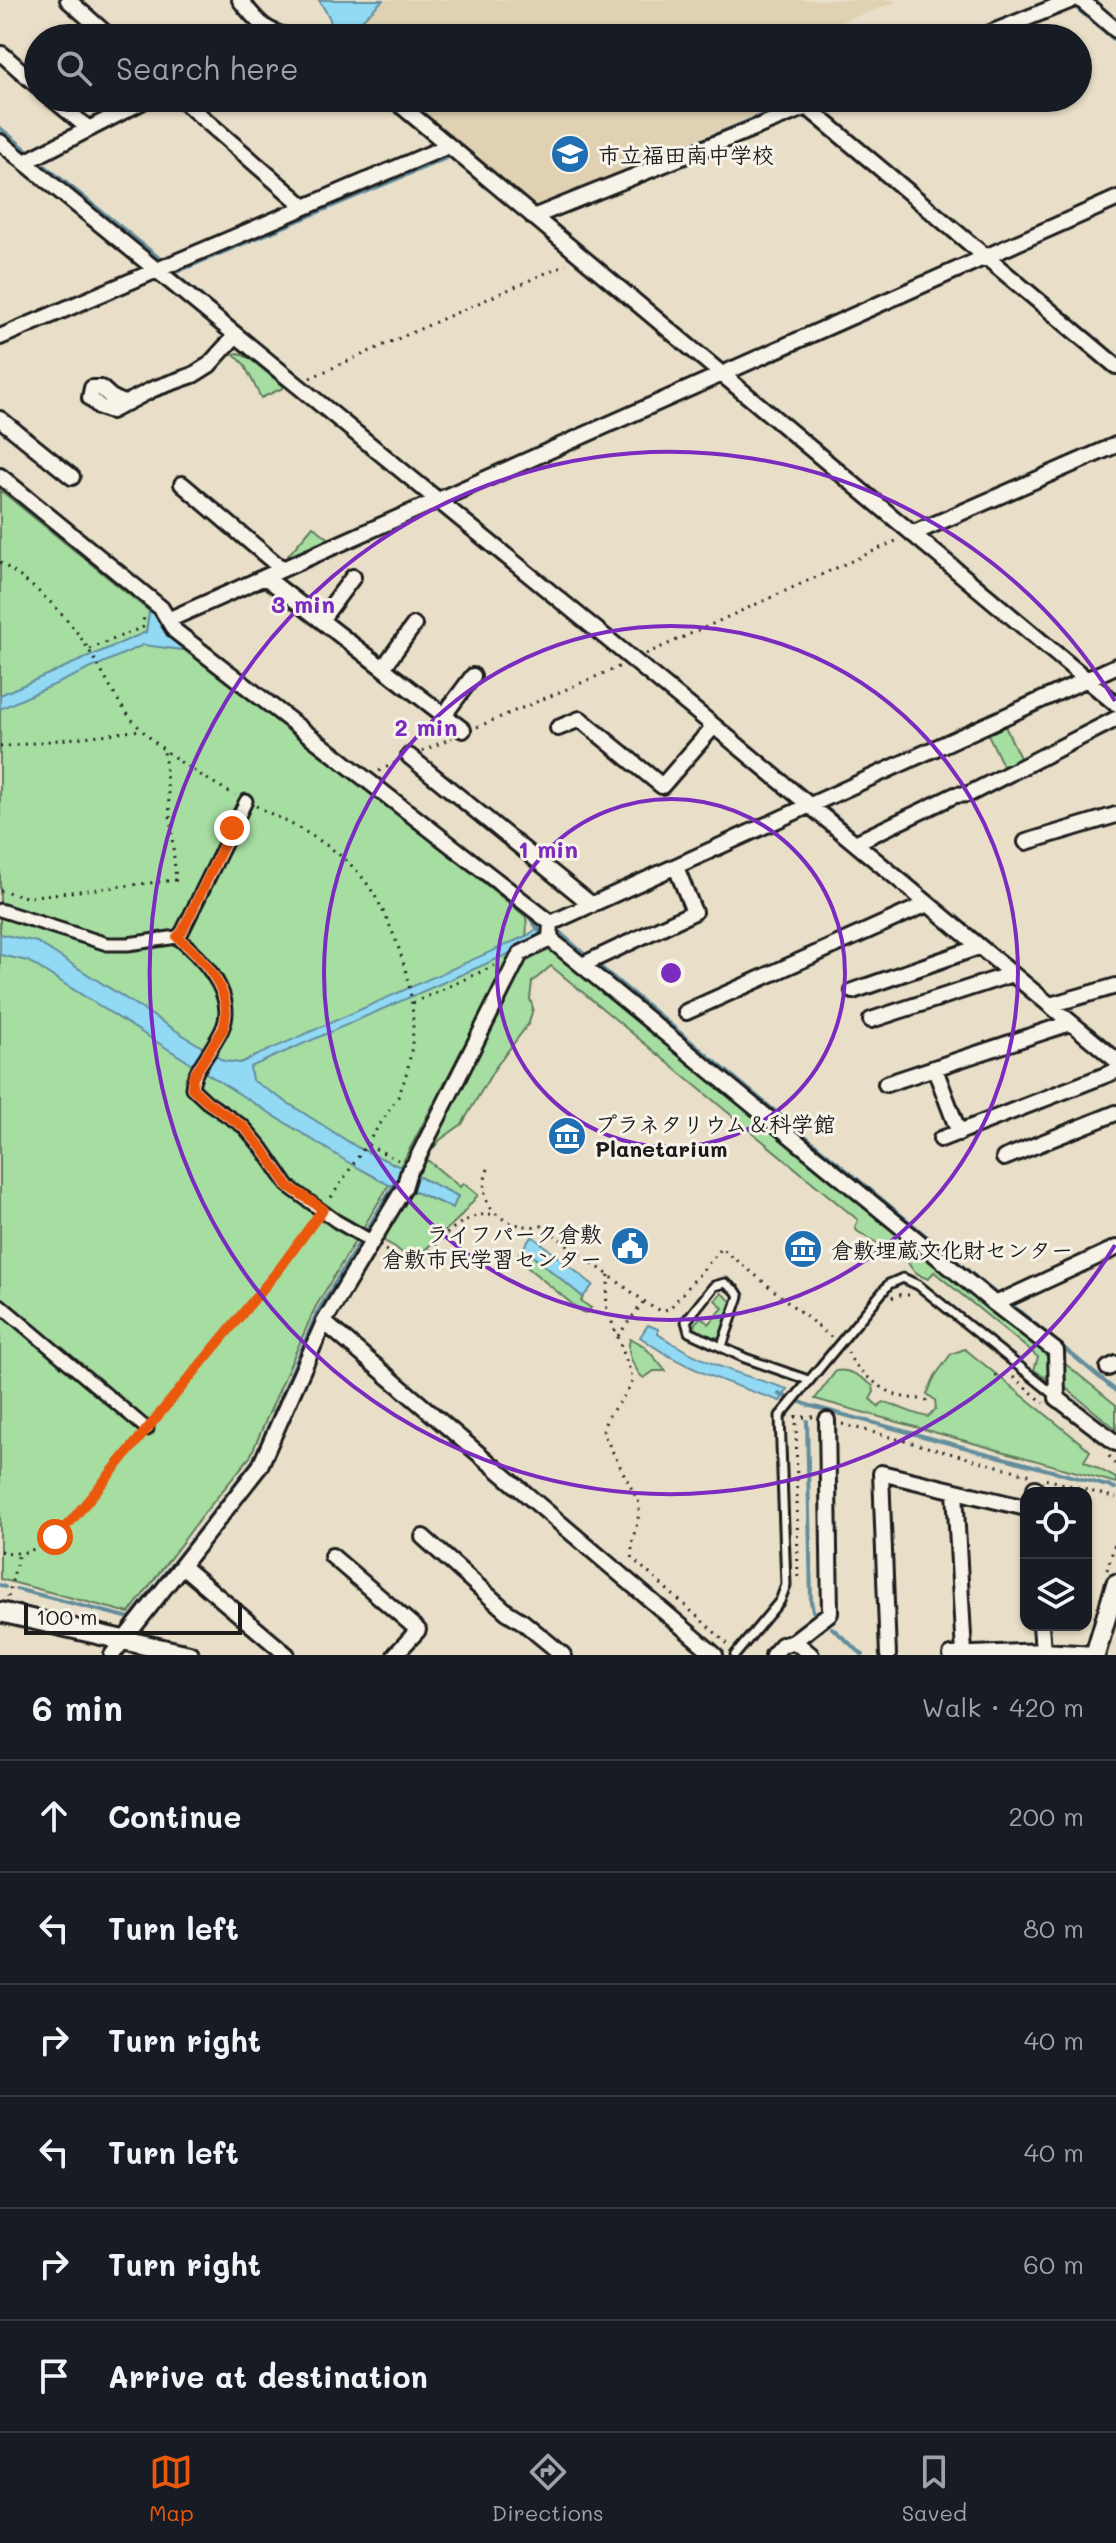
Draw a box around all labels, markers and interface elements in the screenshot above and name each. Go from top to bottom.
search box [24,24,1092,112]
icon: search [52,46,96,90]
text: Search here [116,48,299,88]
school or university icon: 市立福田南中学校 [549,133,591,175]
place label: 市立福田南中学校 [598,140,774,169]
text: 3 min [271,588,335,619]
text: 2 min [395,711,458,742]
route end [214,810,250,846]
text: 1 min [518,833,578,864]
centre of rings [657,959,685,987]
place label: プラネタリウム＆科学館 Planetarium [595,1109,835,1163]
museum icon: プラネタリウム＆科学館 Planetarium [546,1115,588,1157]
place label: ライフパーク倉敷 倉敷市民学習センター [382,1219,602,1273]
public building icon: ライフパーク倉敷 倉敷市民学習センター [609,1225,651,1267]
museum icon: 倉敷埋蔵文化財センター [782,1228,824,1270]
place label: 倉敷埋蔵文化財センター [831,1235,1073,1264]
map controls [1020,1487,1092,1631]
button: locate [1020,1487,1092,1559]
route start [37,1519,73,1555]
button: layers [1020,1559,1092,1631]
scale bar [24,1599,242,1635]
text: 100 m [36,1602,98,1631]
text: 6 min [32,1685,123,1730]
text: Walk · 420 m [922,1690,1084,1724]
icon: ahead [32,1794,76,1838]
text: Continue [108,1796,241,1836]
text: 200 m [1008,1799,1084,1833]
icon: left [32,1906,76,1950]
text: Turn left [108,1908,239,1948]
text: 80 m [1023,1911,1084,1945]
icon: right [32,2018,76,2062]
text: Turn right [108,2020,261,2060]
text: 40 m [1024,2023,1084,2057]
icon: left [32,2130,76,2174]
text: Turn left [108,2132,239,2172]
text: 40 m [1024,2135,1084,2169]
icon: right [32,2242,76,2286]
text: Turn right [108,2244,261,2284]
text: 60 m [1023,2247,1084,2281]
icon: arrive [32,2354,76,2398]
text: Arrive at destination [108,2356,428,2396]
tab: Map [149,2450,194,2527]
tab: Directions [492,2450,604,2527]
tab: Saved [902,2450,967,2527]

